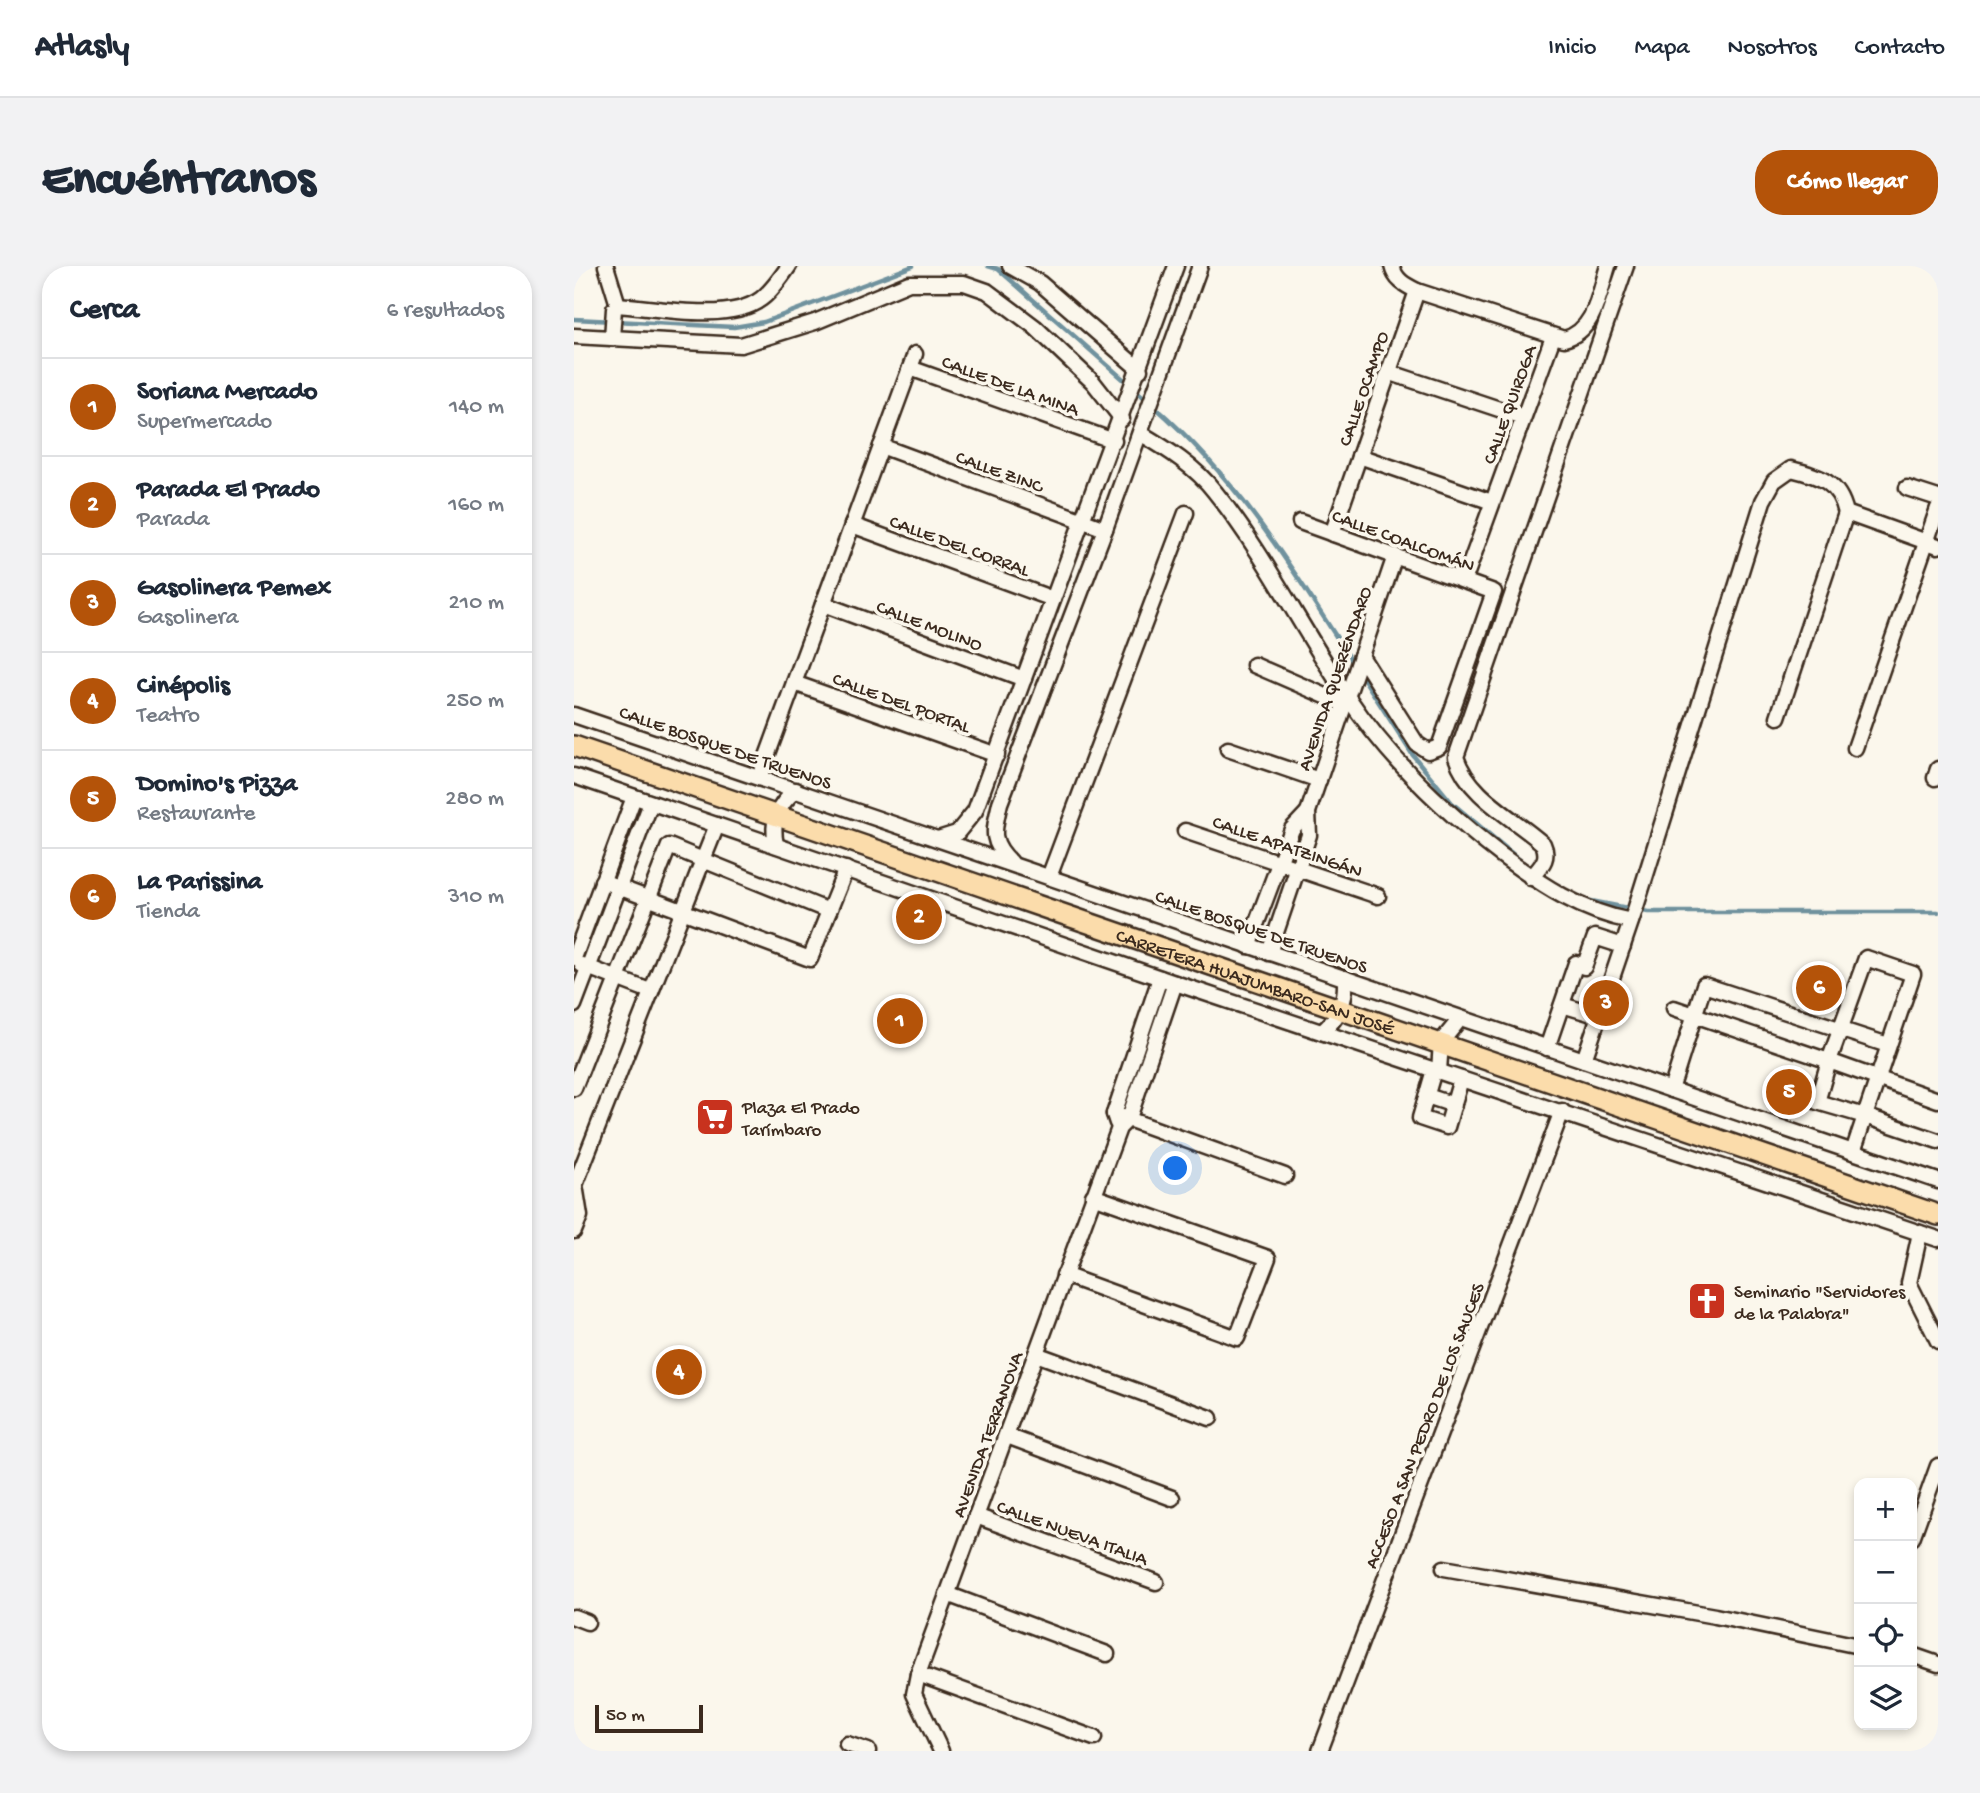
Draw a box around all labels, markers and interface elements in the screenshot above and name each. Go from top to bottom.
text: Atlasly [35,29,129,67]
text: Inicio [1548,34,1596,63]
text: Mapa [1634,34,1690,63]
text: Nosotros [1728,34,1817,63]
text: Contacto [1855,34,1945,63]
button: Cómo llegar [1755,150,1938,215]
text: Encuéntranos [42,153,315,211]
text: Cerca [70,294,139,329]
text: 6 resultados [387,298,504,325]
street label: CALLE OCAMPO [1335,328,1396,450]
street label: CALLE QUIROGA [1479,341,1544,468]
street label: CALLE DE LA MINA [938,352,1083,423]
text: Soriana Mercado [137,378,317,409]
text: 1 [88,394,98,421]
text: 140 m [449,394,504,421]
text: Supermercado [137,409,272,436]
street label: CALLE ZINC [952,447,1047,500]
text: Parada El Prado [137,476,320,507]
text: 2 [87,492,99,519]
text: 160 m [448,492,504,519]
street label: CALLE COALCOMÁN [1328,506,1477,579]
text: Parada [137,507,210,534]
street label: CALLE DEL CORRAL [886,511,1033,584]
text: Gasolinera Pemex [137,574,331,605]
street label: AVENIDA QUERÉNDARO [1294,583,1379,774]
text: 3 [87,590,99,617]
text: 210 m [449,590,504,617]
street label: CALLE MOLINO [872,597,986,658]
text: Gasolinera [137,605,238,632]
street label: CALLE DEL PORTAL [829,669,974,740]
text: Cinépolis [137,672,230,703]
text: 4 [88,688,98,715]
text: 250 m [446,688,504,715]
street label: CALLE BOSQUE DE TRUENOS [616,702,834,797]
text: Teatro [137,703,200,730]
text: Domino's Pizza [137,770,297,801]
text: 5 [87,786,99,813]
text: 280 m [445,786,504,813]
text: Restaurante [137,801,255,828]
street label: CALLE APATZINGÁN [1209,812,1365,885]
text: La Parissina [137,868,262,899]
text: 6 [87,884,99,911]
text: 310 m [448,884,504,911]
street label: CALLE BOSQUE DE TRUENOS [1152,886,1370,981]
pin: 2 [896,891,942,943]
text: Tienda [137,899,200,926]
street label: CARRETERA HUAJUMBARO-SAN JOSÉ [1112,925,1398,1043]
pin: 6 [1796,962,1842,1014]
pin: 3 [1583,977,1629,1029]
pin: 1 [877,995,923,1047]
pin: 5 [1766,1066,1812,1118]
supermarket icon: Plaza El Prado Tarímbaro [694,1096,736,1138]
place label: Plaza El Prado Tarímbaro [741,1098,860,1143]
your location [1158,1151,1192,1185]
street label: ACCESO A SAN PEDRO DE LOS SAUCES [1361,1280,1492,1572]
church icon: Seminario "Servidores de la Palabra" [1686,1280,1728,1322]
place label: Seminario "Servidores de la Palabra" [1734,1282,1906,1327]
pin: 4 [656,1346,702,1398]
street label: AVENIDA TERRANOVA [949,1348,1031,1521]
map controls [1854,1478,1917,1730]
button: + [1854,1478,1917,1541]
street label: CALLE NUEVA ITALIA [993,1496,1152,1573]
button: − [1854,1541,1917,1604]
button: locate [1854,1604,1917,1667]
button: layers [1854,1667,1917,1730]
scale bar [595,1702,704,1734]
text: 50 m [606,1705,645,1728]

